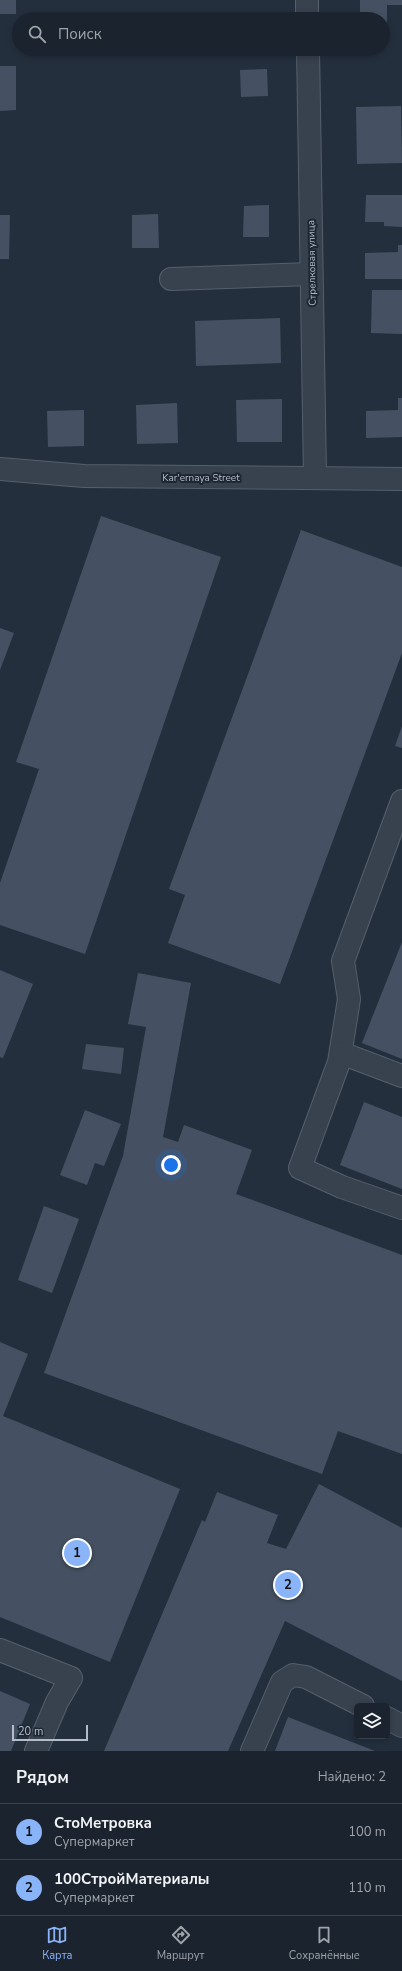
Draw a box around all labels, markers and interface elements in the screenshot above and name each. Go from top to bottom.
search box [12,12,390,56]
icon: search [26,23,48,45]
text: Поиск [58,24,102,44]
street label: Стрелковая улица [304,220,320,306]
street label: Kar'ernaya Street [162,471,240,485]
your location [161,1155,181,1175]
pin: 1 [64,1538,90,1568]
pin: 2 [275,1570,301,1600]
map controls [354,1703,390,1739]
button: layers [354,1703,390,1739]
scale bar [12,1723,88,1742]
text: 20 m [18,1724,43,1739]
text: Рядом [16,1766,69,1789]
text: Найдено: 2 [318,1768,386,1786]
text: СтоМетровка [54,1813,152,1833]
text: 1 [25,1823,33,1841]
text: 100 m [348,1823,386,1841]
text: Супермаркет [54,1833,135,1851]
text: 100СтройМатериалы [54,1869,209,1889]
text: 2 [25,1879,33,1897]
text: 110 m [348,1879,386,1897]
text: Супермаркет [54,1889,135,1907]
tab: Карта [42,1924,72,1963]
tab: Маршрут [157,1924,205,1963]
tab: Сохранённые [289,1924,360,1963]

